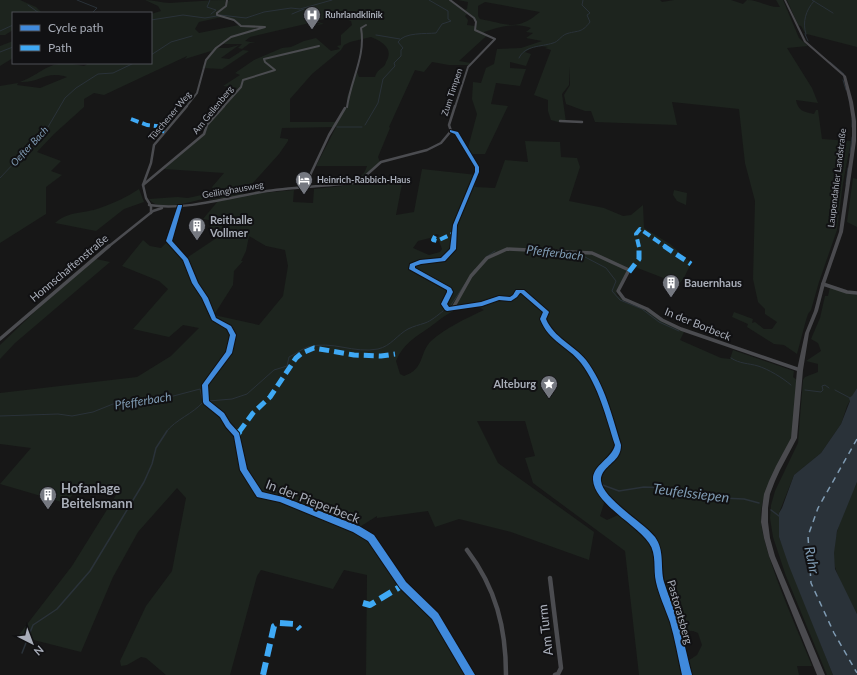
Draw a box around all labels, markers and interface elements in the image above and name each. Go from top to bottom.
hospital icon: Ruhrlandklinik [302,5,322,30]
place label: Ruhrlandklinik [325,9,383,20]
legend [12,12,152,64]
text: Cycle path [48,20,103,35]
text: Path [48,40,72,55]
street label: Zum Timpen [439,67,464,117]
street label: Am Gellenberg [190,83,236,136]
street label: Tüschener Weg [146,89,194,142]
water label: Oefter Bach [8,124,50,168]
street label: Laupendahler Landstraße [825,128,848,228]
hotel icon: Heinrich-Rabbich-Haus [294,170,314,195]
place label: Heinrich-Rabbich-Haus [317,174,410,185]
street label: Geilinghausweg [201,179,265,200]
place label: Reithalle Vollmer [209,213,253,239]
building icon: Reithalle Vollmer [187,216,207,241]
street label: Honnschaftenstraße [27,231,111,304]
water label: Pfefferbach [526,242,584,263]
building icon: Bauernhaus [661,273,681,298]
place label: Bauernhaus [684,276,742,289]
street label: In der Borbeck [663,304,734,343]
place icon: Alteburg [539,374,559,399]
place label: Alteburg [492,377,536,390]
water label: Pfefferbach [113,389,172,412]
street label: In der Pieperbeck [264,476,363,526]
water label: Teufelssiepen [652,479,730,506]
place label: Hofanlage Beitelsmann [61,480,133,511]
building icon: Hofanlage Beitelsmann [38,485,58,510]
water label: Ruhr [801,545,824,575]
street label: Pastoratsberg [665,578,696,646]
street label: Am Turm [534,604,556,656]
north arrow [12,623,52,663]
text: N [32,643,47,658]

